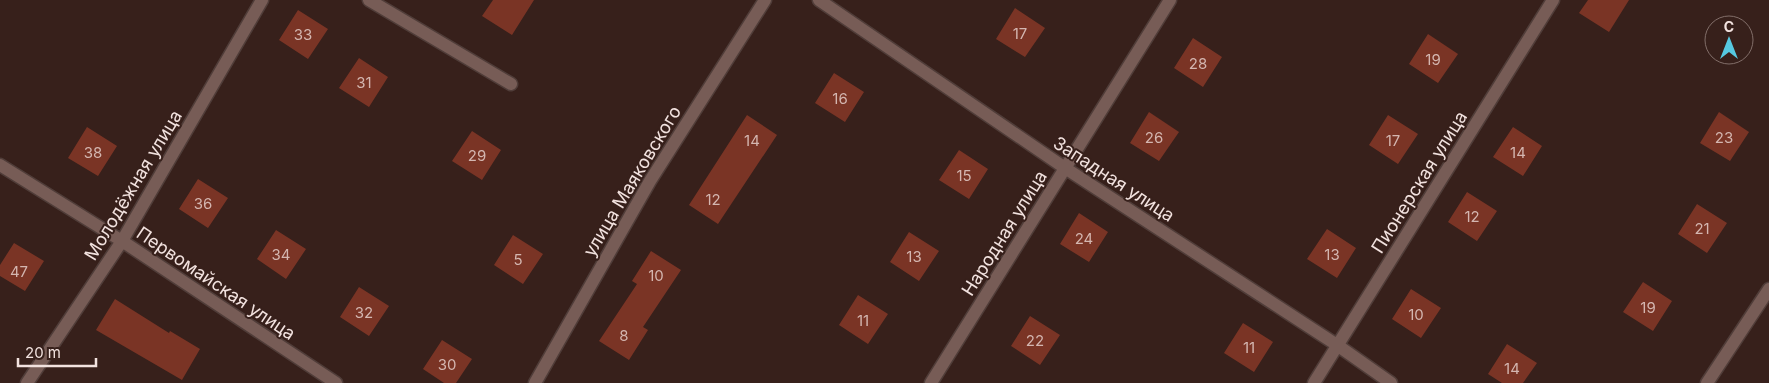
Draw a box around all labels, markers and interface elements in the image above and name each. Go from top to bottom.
north arrow [1704,15,1754,65]
text: С [1724,18,1734,35]
house number: 17 [1013,24,1027,43]
house number: 33 [294,25,312,44]
house number: 19 [1425,50,1441,69]
house number: 28 [1189,54,1207,73]
house number: 31 [356,73,372,92]
house number: 16 [832,89,848,108]
street label: улица Маяковского [579,102,685,260]
street label: Молодёжная улица [80,106,186,264]
street label: Пионерская улица [1367,107,1471,257]
house number: 26 [1145,128,1163,147]
house number: 23 [1715,128,1733,147]
house number: 14 [744,131,760,150]
house number: 17 [1386,131,1400,150]
street label: Западная улица [1050,132,1178,226]
house number: 38 [84,143,102,162]
house number: 14 [1510,143,1526,162]
house number: 29 [468,146,486,165]
house number: 15 [956,166,972,185]
street label: Народная улица [957,167,1051,299]
house number: 12 [705,190,721,209]
house number: 36 [194,194,212,213]
house number: 12 [1464,207,1480,226]
house number: 21 [1694,219,1710,238]
street label: Первомайская улица [133,222,299,344]
house number: 24 [1075,229,1093,248]
house number: 34 [272,245,290,264]
house number: 13 [1324,245,1340,264]
house number: 13 [906,247,922,266]
house number: 5 [513,250,523,269]
house number: 47 [10,262,28,281]
house number: 10 [648,266,664,285]
house number: 19 [1640,298,1656,317]
house number: 32 [355,303,373,322]
house number: 10 [1408,305,1424,324]
house number: 11 [857,311,869,330]
house number: 8 [619,326,629,345]
house number: 22 [1026,331,1044,350]
scale bar [18,336,95,368]
house number: 11 [1243,338,1255,357]
text: 20 m [25,343,61,362]
house number: 30 [438,355,456,374]
house number: 14 [1504,359,1520,378]

